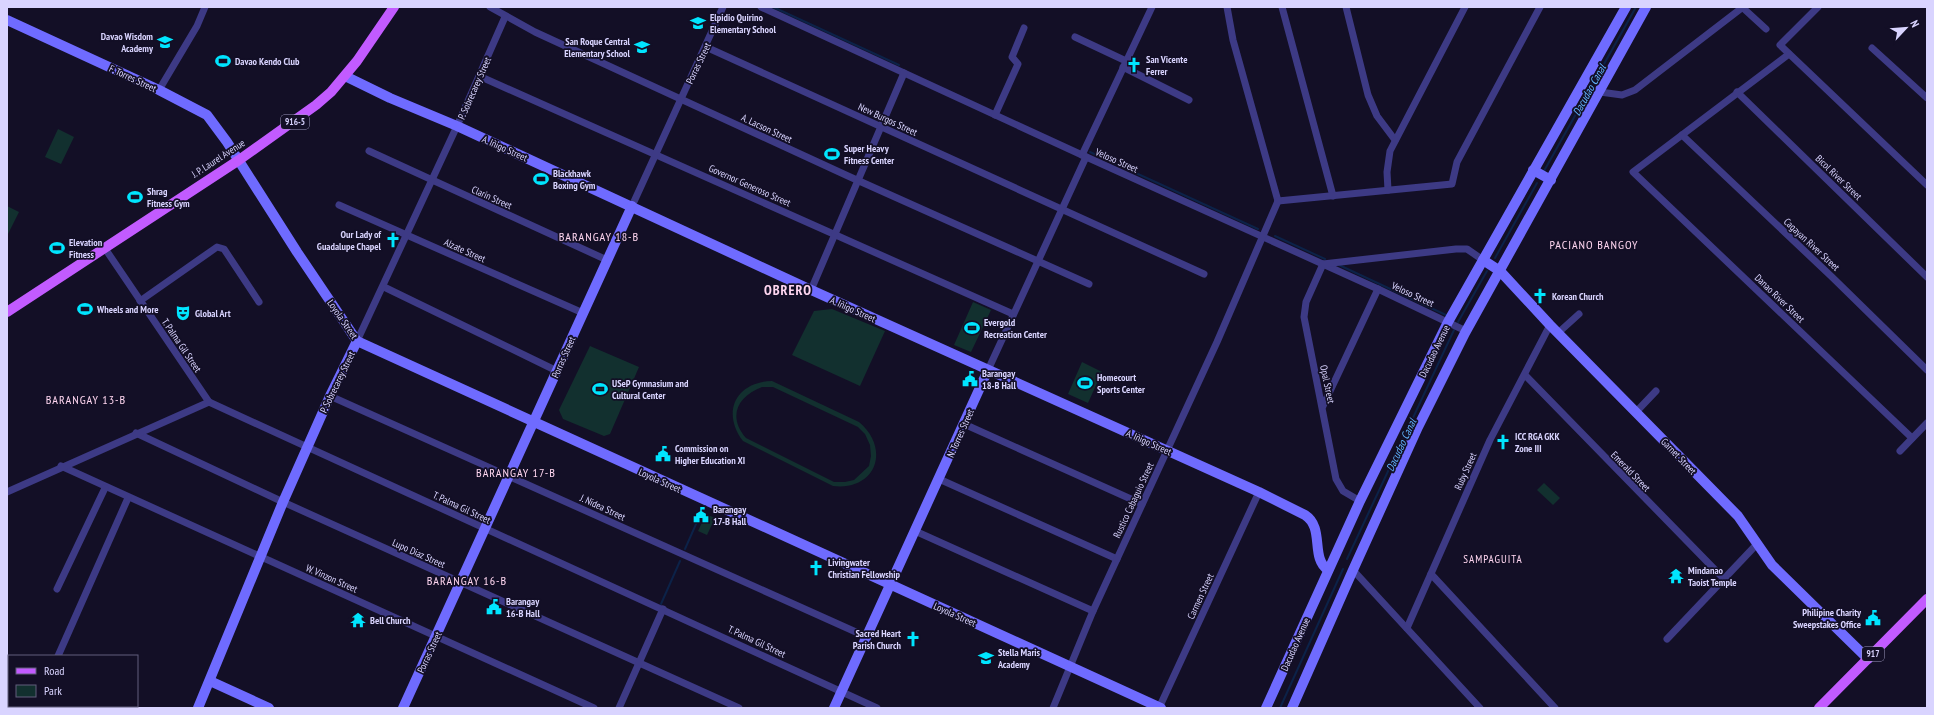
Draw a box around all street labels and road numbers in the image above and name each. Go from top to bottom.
street label: Porras Street [683,40,714,86]
street label: P. Sobrecarey Street [455,55,494,121]
street label: F. Torres Street [107,62,159,95]
street label: New Burgos Street [856,100,920,139]
street label: A. Lacson Street [739,111,795,146]
road number: 916-5 [281,115,309,129]
street label: A. Iñigo Street [480,133,530,164]
street label: J. P. Laurel Avenue [188,136,247,181]
street label: Veloso Street [1092,145,1140,176]
street label: Bicol River Street [1813,152,1865,203]
street label: Governor Generoso Street [707,161,793,210]
street label: Clarin Street [469,183,514,212]
street label: Cagayan River Street [1781,215,1842,274]
street label: Alzate Street [442,236,488,266]
street label: Danao River Street [1752,271,1808,326]
street label: Veloso Street [1389,279,1436,310]
street label: A. Iñigo Street [828,294,878,325]
street label: Loyola Street [324,297,361,342]
street label: T. Palma Gil Street [159,316,205,375]
street label: Dacudao Avenue [1416,323,1453,380]
street label: Porras Street [549,334,578,380]
street label: P. Sobrecarey Street [317,349,358,415]
street label: Opal Street [1317,364,1338,405]
street label: N. Torres Street [944,407,977,460]
street label: A. Iñigo Street [1124,427,1174,458]
street label: Garnet Street [1658,435,1699,477]
street label: Emerald Street [1608,448,1653,494]
street label: Ruby Street [1451,450,1480,492]
street label: Rustico Cabaguio Street [1110,460,1157,540]
street label: Loyola Street [637,465,683,496]
street label: T. Palma Gil Street [431,488,493,527]
street label: J. Nidea Street [577,491,628,524]
street label: Lupo Diaz Street [390,536,448,571]
street label: W. Vinzon Street [304,561,360,596]
street label: Carmen Street [1184,571,1217,621]
street label: Loyola Street [932,599,978,630]
street label: Dacudao Avenue [1278,616,1313,673]
street label: T. Palma Gil Street [726,622,788,661]
street label: Porras Street [414,629,445,675]
road number: 917 [1862,647,1884,661]

